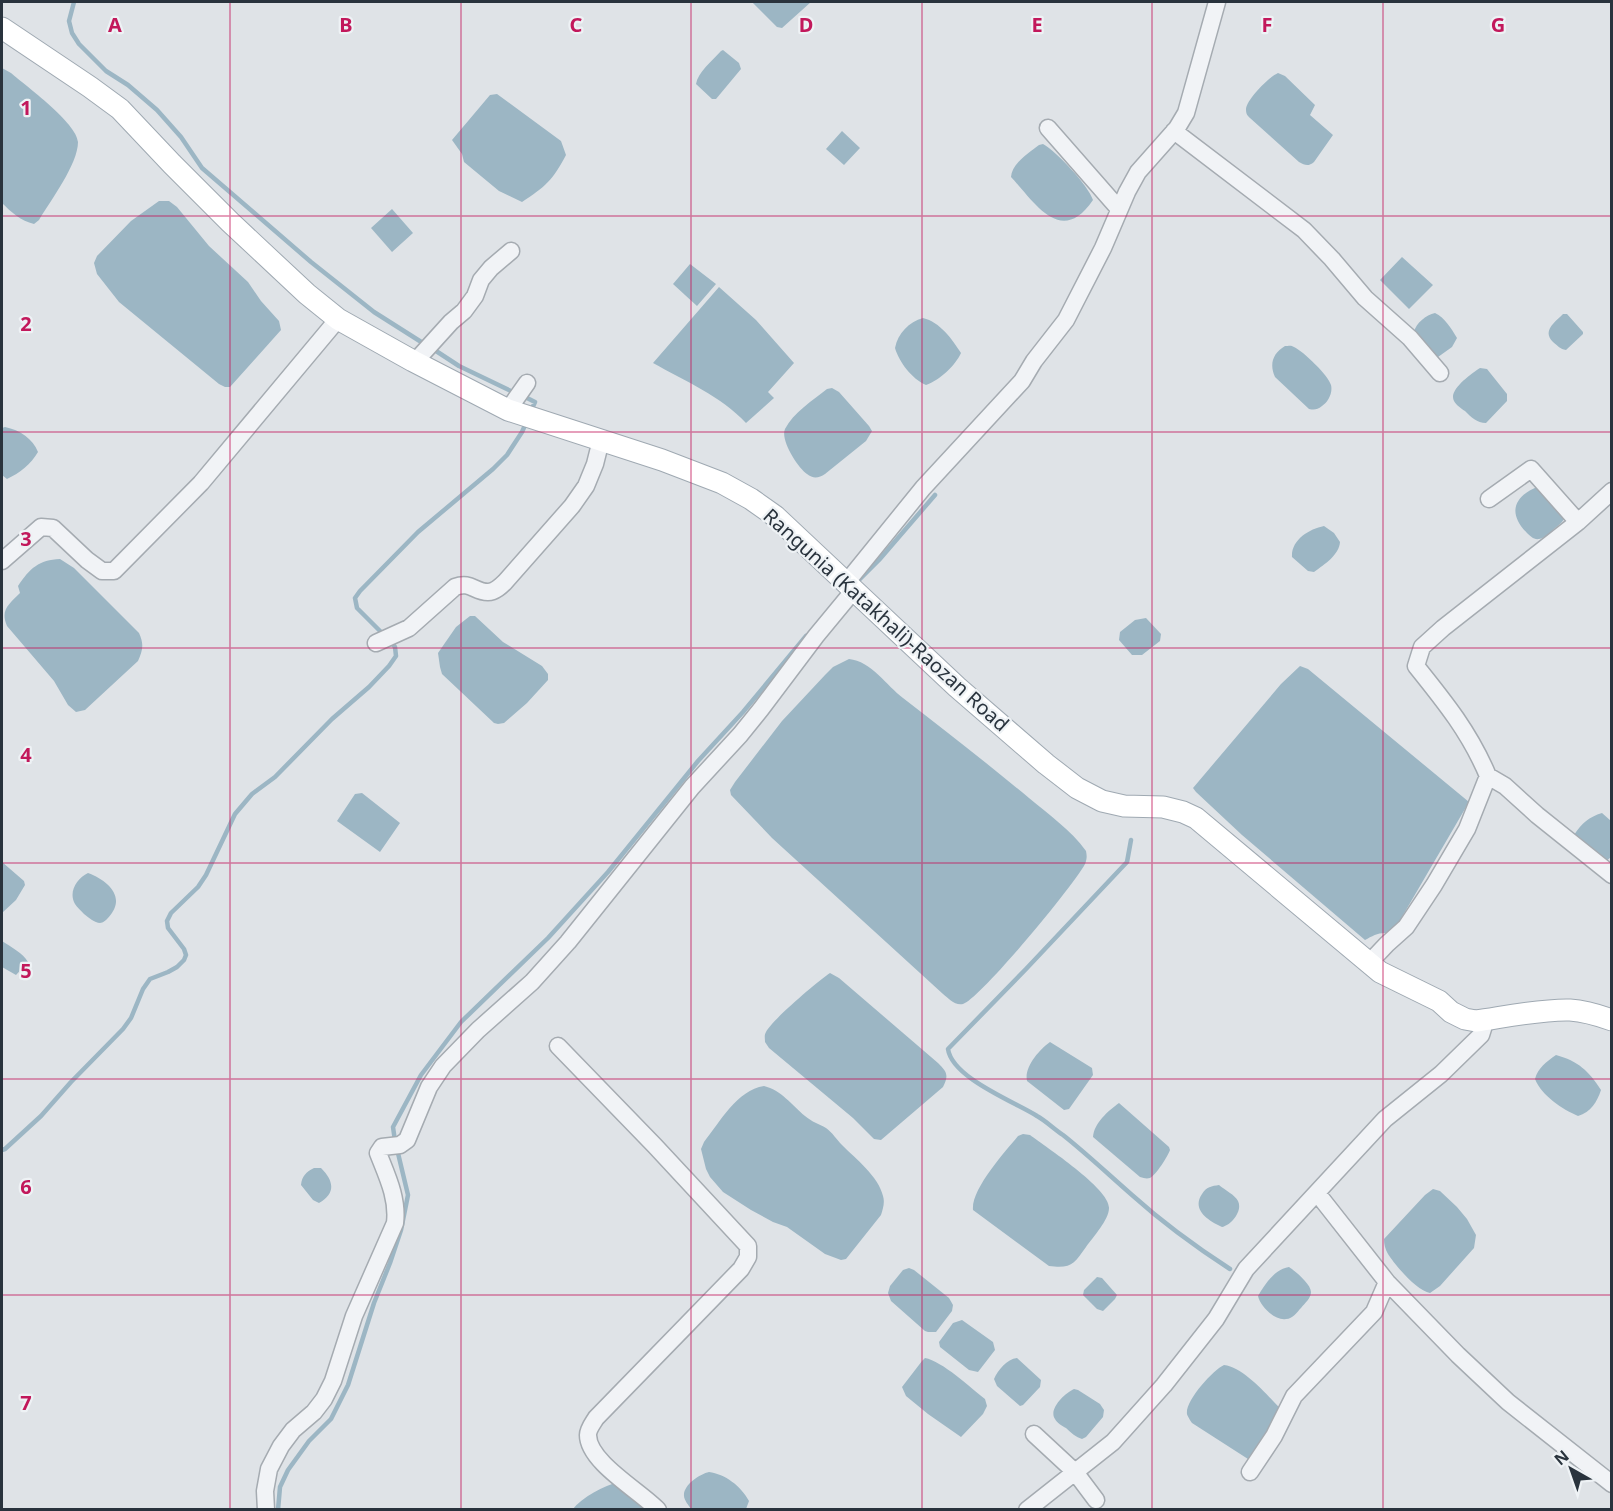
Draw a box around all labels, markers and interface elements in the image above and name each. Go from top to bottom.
text: A [108,11,122,38]
text: B [339,11,353,38]
text: C [570,11,583,38]
text: D [799,11,813,38]
text: E [1031,11,1043,38]
text: F [1262,11,1272,38]
text: G [1491,11,1505,38]
text: 1 [20,94,32,121]
text: 2 [20,310,32,337]
street label: Rangunia (Katakhali)-Raozan Road [758,502,1015,737]
text: 3 [20,525,32,552]
text: 4 [20,741,32,768]
text: 5 [20,957,32,984]
text: 6 [20,1173,32,1200]
text: 7 [20,1389,32,1416]
north arrow [1541,1439,1601,1499]
text: N [1549,1445,1573,1470]

